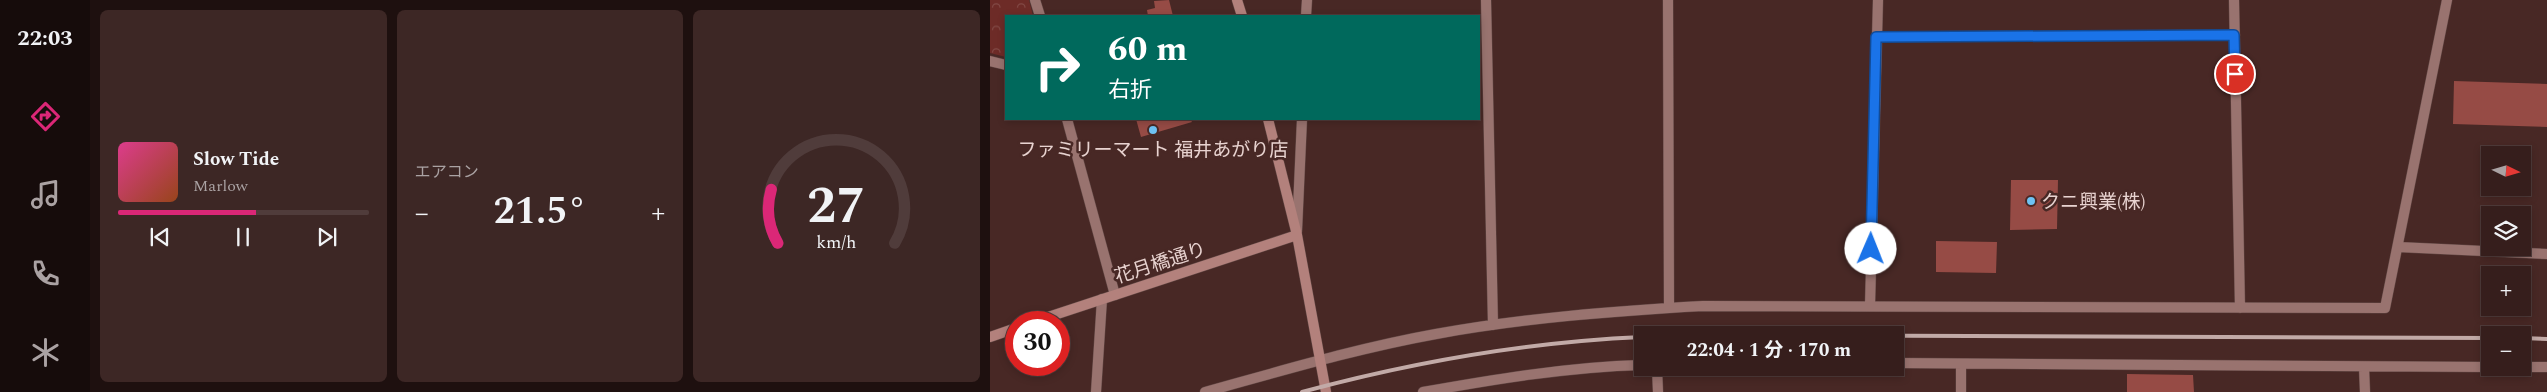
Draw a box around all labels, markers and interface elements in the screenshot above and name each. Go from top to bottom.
text: 22:03 [17,22,73,55]
text: 60 m [1108,23,1188,76]
icon: right [1025,35,1090,100]
pin [2214,53,2256,95]
icon: arrive [2221,60,2249,88]
text: 右折 [1108,74,1152,107]
icon: directions [28,99,63,134]
marker: ファミリーマート 福井あがり店 [1147,124,1159,136]
place label: ファミリーマート 福井あがり店 [1018,136,1288,165]
text: Slow Tide [193,145,279,174]
north arrow [2481,146,2531,196]
map controls [2481,146,2531,376]
text: エアコン [415,160,479,184]
text: 27 [807,167,866,246]
text: Marlow [193,174,248,198]
icon: music [28,177,63,212]
text: 21.5° [493,183,587,241]
place label: クニ興業(株) [2041,188,2146,217]
text: − [415,192,429,235]
text: + [651,192,665,235]
marker: クニ興業(株) [2025,195,2037,207]
button: layers [2481,206,2531,256]
position arrow [1844,222,1896,274]
icon: previous [146,223,174,251]
icon: pause [229,223,257,251]
icon: next [313,223,341,251]
text: km/h [817,229,857,256]
street label: 花月橋通り [1111,235,1210,292]
icon: phone [28,256,63,291]
button: + [2481,266,2531,316]
speed limit sign: 30 [1005,311,1070,376]
button: − [2481,326,2531,376]
icon: climate [28,335,63,370]
text: 22:04 · 1 分 · 170 m [1687,336,1851,365]

